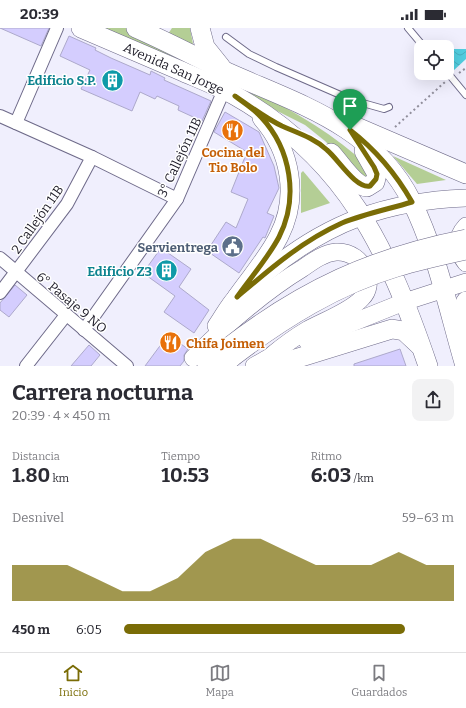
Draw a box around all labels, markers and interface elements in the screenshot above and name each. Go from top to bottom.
text: 20:39 [20,5,59,23]
street label: Avenida San Jorge [121,40,226,97]
map controls [414,40,454,80]
button: locate [414,40,454,80]
building icon: Edificio S.P. [99,67,125,93]
place label: Edificio S.P. [27,73,96,88]
pin [333,89,367,130]
icon: arrive [339,95,361,117]
street label: 3° Callejón 11B [154,115,204,199]
restaurant icon: Cocina del Tio Bolo [220,117,246,143]
place label: Cocina del Tio Bolo [201,145,265,175]
street label: 2 Callejón 11B [8,182,67,256]
public building icon: Servientrega [220,234,246,260]
place label: Servientrega [137,240,219,255]
building icon: Edificio Z3 [154,258,180,284]
place label: Edificio Z3 [87,264,152,279]
street label: 6° Pasaje 9 NO [34,269,110,336]
restaurant icon: Chifa Joimen [158,330,184,356]
place label: Chifa Joimen [186,336,265,351]
text: Carrera nocturna [12,379,193,406]
button: share [412,379,454,421]
text: 20:39 · 4 × 450 m [12,408,110,423]
text: Distancia [12,450,60,463]
text: Tiempo [161,450,200,463]
text: Ritmo [311,450,342,463]
text: 1.80 [12,463,50,487]
text: 10:53 [161,463,209,487]
text: 6:03 [311,463,351,487]
text: km [50,472,69,485]
text: /km [351,472,374,485]
text: Desnivel [12,510,64,525]
text: 59–63 m [402,510,454,525]
text: 450 m [12,622,50,637]
text: 6:05 [76,622,102,637]
tab: Inicio [59,662,88,699]
tab: Mapa [206,662,234,699]
tab: Guardados [351,662,407,699]

